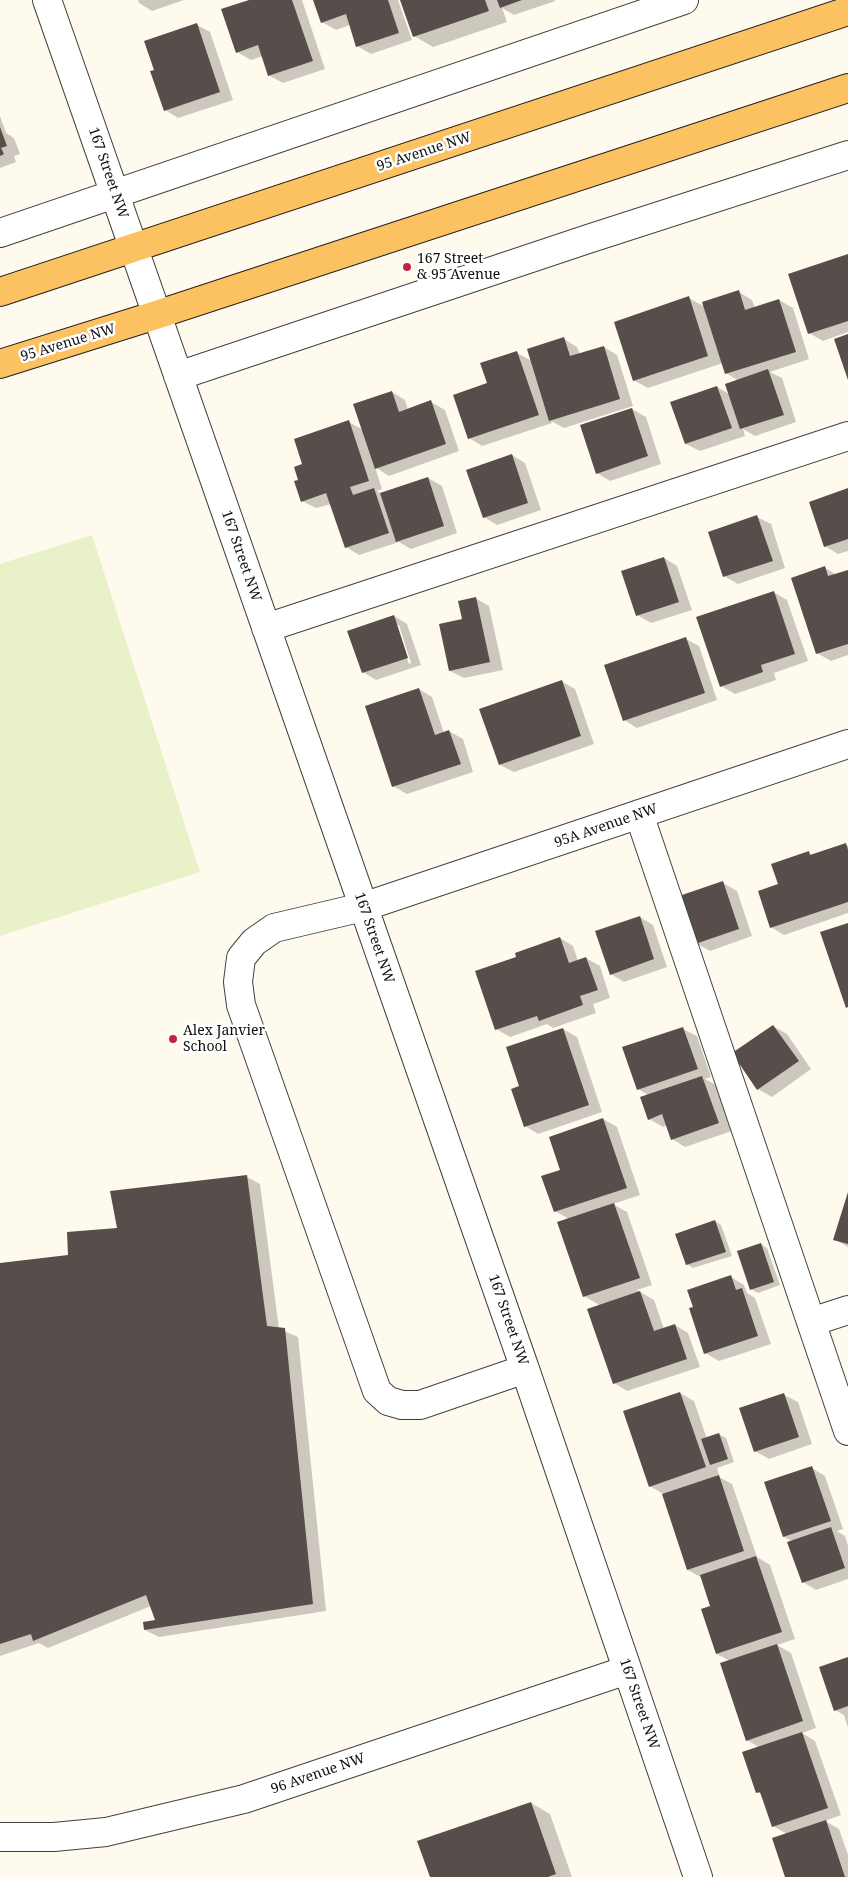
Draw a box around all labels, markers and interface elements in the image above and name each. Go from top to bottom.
street label: 167 Street NW [85,125,131,221]
street label: 95 Avenue NW [375,129,473,175]
place label: 167 Street & 95 Avenue [417,251,500,284]
marker: 167 Street & 95 Avenue [401,261,413,273]
street label: 95 Avenue NW [19,321,117,365]
street label: 167 Street NW [218,508,264,604]
street label: 95A Avenue NW [552,800,660,852]
street label: 167 Street NW [351,890,397,986]
place label: Alex Janvier School [183,1023,265,1056]
marker: Alex Janvier School [167,1033,179,1045]
street label: 167 Street NW [485,1272,531,1368]
street label: 167 Street NW [616,1656,662,1752]
street label: 96 Avenue NW [269,1750,367,1798]

